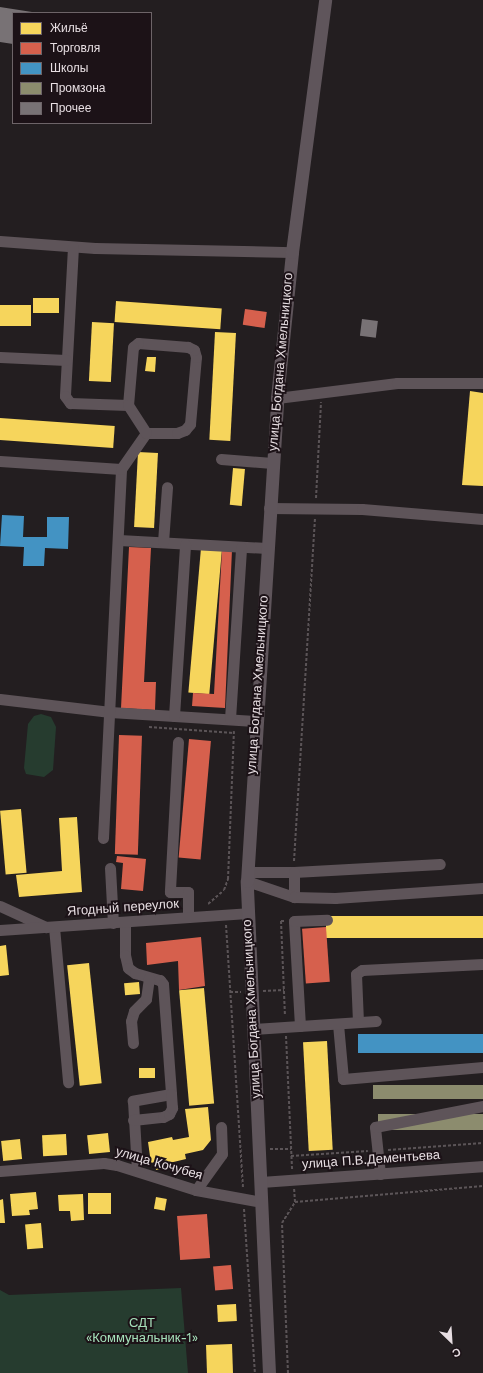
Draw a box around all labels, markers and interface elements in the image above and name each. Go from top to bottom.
legend [12,12,152,124]
text: Жильё [50,21,88,35]
text: Торговля [50,41,100,55]
text: Школы [50,61,88,75]
text: Промзона [50,81,105,95]
text: Прочее [50,101,91,115]
street label: улица Богдана Хмельницкого [265,272,297,452]
street label: улица Богдана Хмельницкого [244,595,272,775]
street label: Ягодный переулок [67,896,179,920]
street label: улица Богдана Хмельницкого [240,919,264,1099]
street label: улица Кочубея [114,1144,204,1184]
street label: улица П.В.Дементьева [301,1147,441,1173]
park label: СДТ «Коммунальник-1» [86,1316,198,1347]
north arrow [431,1321,471,1361]
text: С [450,1345,463,1360]

